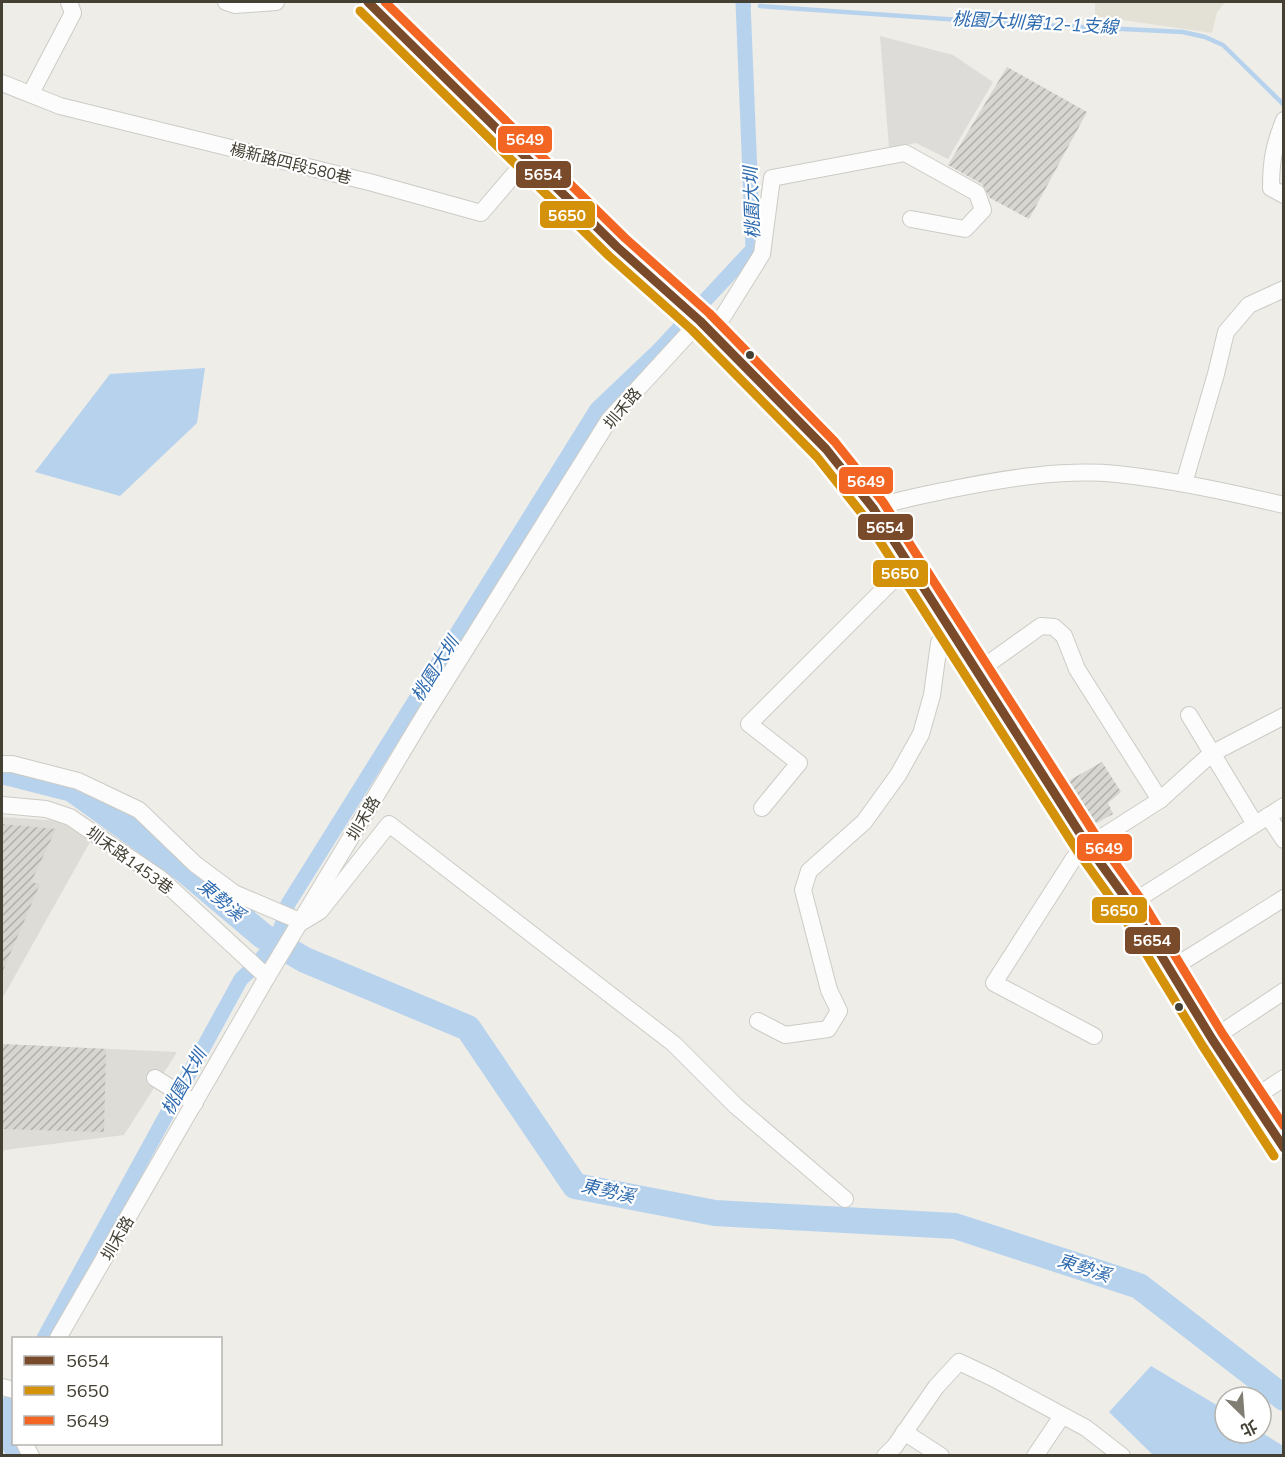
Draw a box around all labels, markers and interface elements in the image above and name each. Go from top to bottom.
water label: 桃園大圳第12-1支線 [951,7,1121,38]
line badge: 5649 [497,125,553,154]
text: 5649 [506,129,544,149]
street label: 楊新路四段580巷 [228,138,354,188]
line badge: 5654 [515,160,572,189]
text: 5654 [524,164,563,184]
water label: 桃園大圳 [739,164,764,239]
line badge: 5650 [539,200,596,229]
text: 5650 [548,205,586,225]
unlabelled marker [744,349,756,361]
street label: 圳禾路 [599,383,645,433]
line badge: 5649 [838,466,894,495]
text: 5649 [847,471,885,491]
line badge: 5654 [857,513,914,541]
text: 5654 [866,517,905,537]
line badge: 5650 [872,559,929,588]
text: 5650 [881,563,919,583]
water label: 桃園大圳 [406,630,465,705]
street label: 圳禾路 [342,792,384,844]
street label: 圳禾路1453巷 [83,822,177,898]
line badge: 5649 [1076,833,1133,862]
text: 5649 [1085,838,1123,858]
water label: 東勢溪 [193,873,252,928]
line badge: 5650 [1091,896,1148,924]
text: 5650 [1100,900,1138,920]
line badge: 5654 [1124,926,1181,955]
text: 5654 [1133,930,1172,950]
unlabelled marker [1173,1001,1185,1013]
water label: 桃園大圳 [156,1042,213,1119]
water label: 東勢溪 [579,1173,640,1208]
street label: 圳禾路 [96,1212,138,1264]
water label: 東勢溪 [1055,1248,1116,1288]
legend [12,1337,222,1445]
text: 5654 [66,1349,109,1372]
text: 5650 [66,1379,109,1402]
north arrow [1213,1385,1273,1445]
text: 5649 [66,1409,109,1432]
text: 北 [1238,1416,1261,1441]

